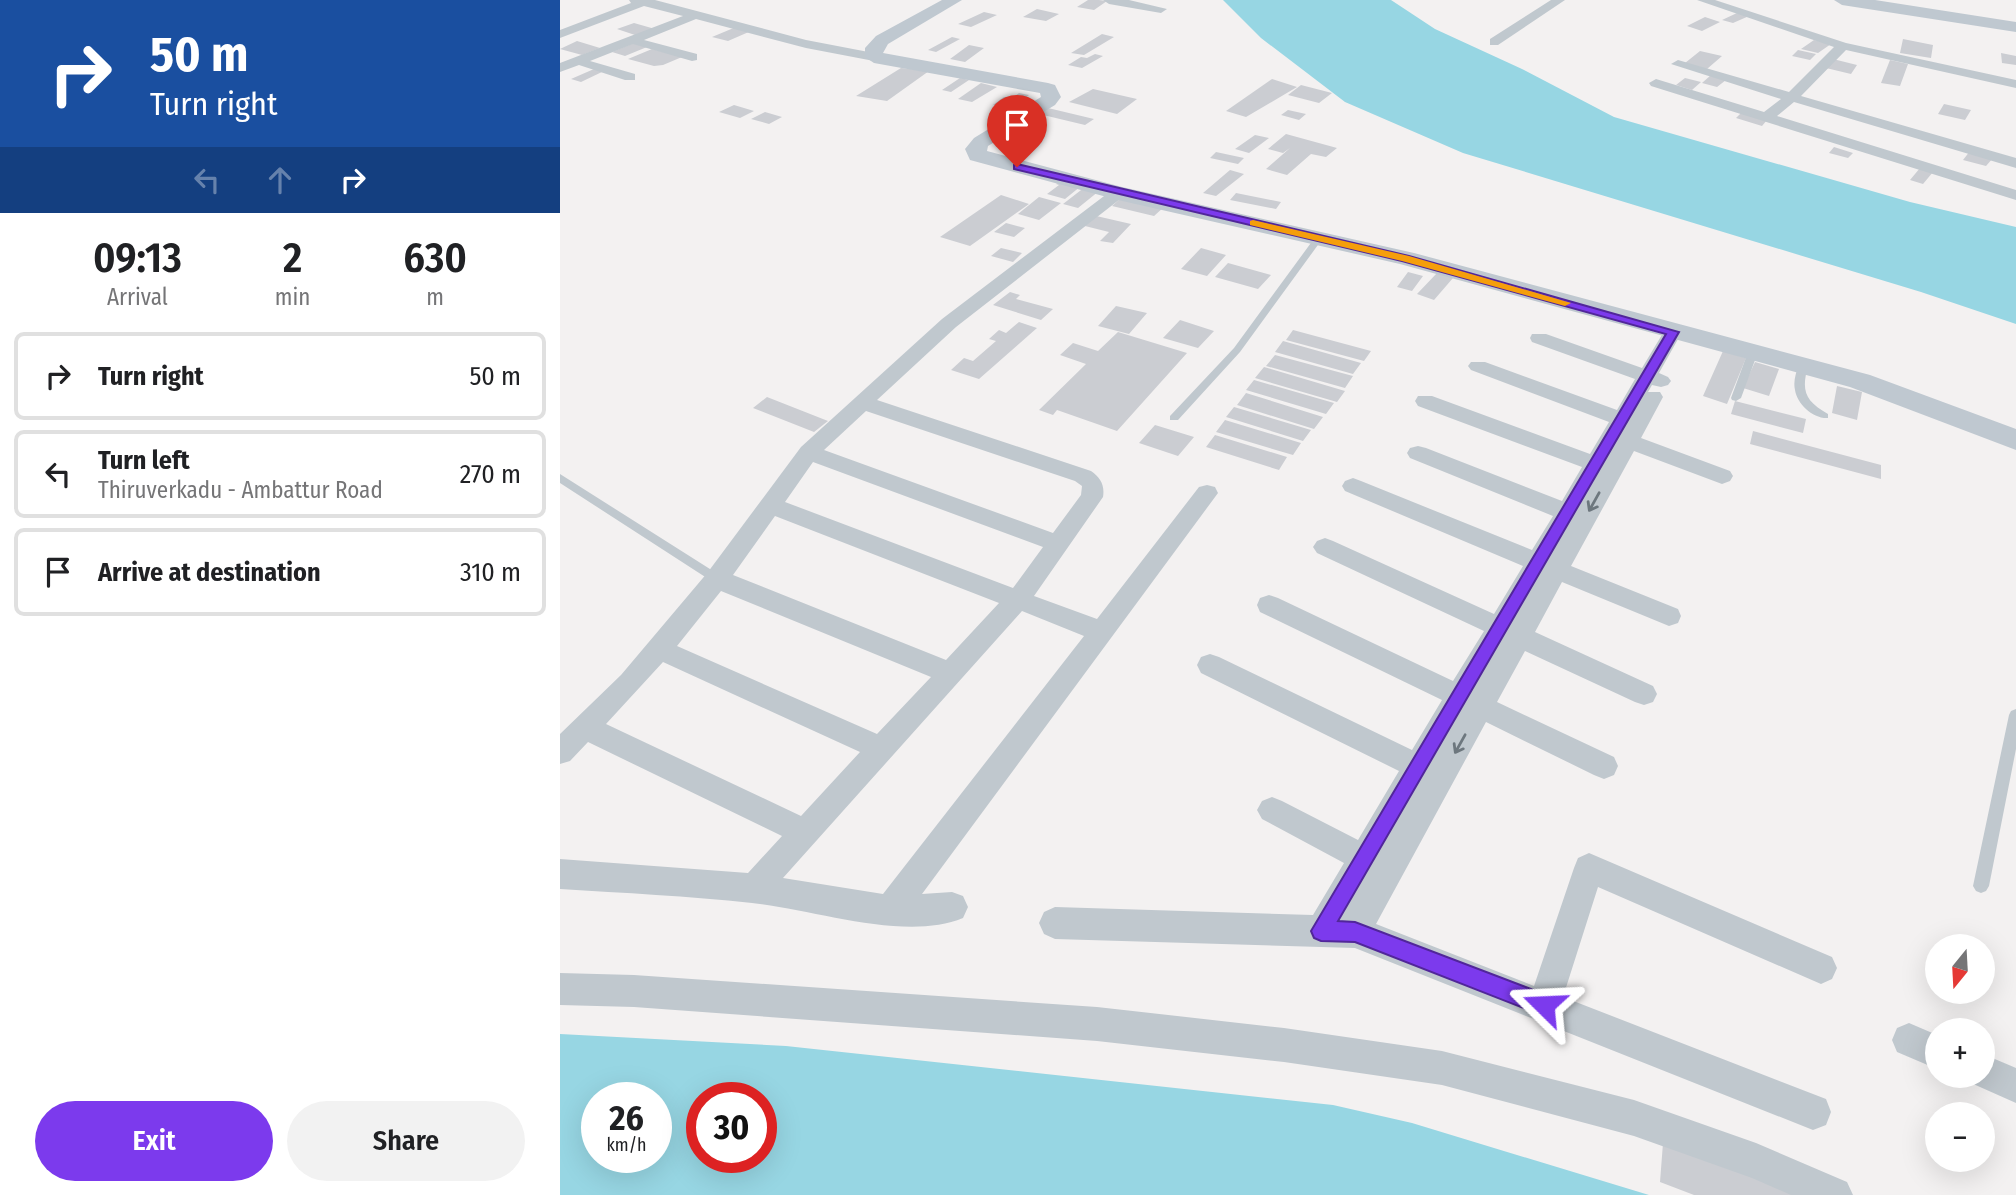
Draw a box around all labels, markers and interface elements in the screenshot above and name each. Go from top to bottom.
text: 50 m [150,25,248,84]
icon: right [35,28,126,119]
text: Turn right [150,85,277,123]
pin [987,95,1047,167]
icon: arrive [998,106,1036,144]
icon: left [188,161,226,199]
icon: ahead [261,161,299,199]
icon: right [334,161,372,199]
text: 09:13 [93,233,182,283]
text: 2 [283,233,302,283]
text: 630 [403,233,467,283]
text: Arrival [107,283,168,311]
text: min [275,283,310,311]
text: m [426,283,444,311]
icon: right [39,357,77,395]
text: Turn right [98,361,204,392]
text: 50 m [469,361,521,392]
text: Turn left [98,445,190,476]
icon: left [39,455,77,493]
text: 270 m [460,459,521,490]
text: Thiruverkadu - Ambattur Road [98,476,383,504]
one-way arrow [1587,491,1600,512]
icon: arrive [39,553,77,591]
text: Arrive at destination [98,557,321,588]
text: 310 m [460,557,521,588]
one-way arrow [1453,733,1467,753]
north arrow [1925,934,1995,1004]
map controls [1925,934,1995,1172]
position arrow [1507,968,1581,1042]
button: + [1925,1018,1995,1088]
speed limit sign: 30 [686,1082,777,1173]
text: 26 [609,1097,644,1139]
button: Exit [35,1101,273,1181]
button: Share [287,1101,525,1181]
button: − [1925,1102,1995,1172]
text: km/h [606,1134,647,1156]

